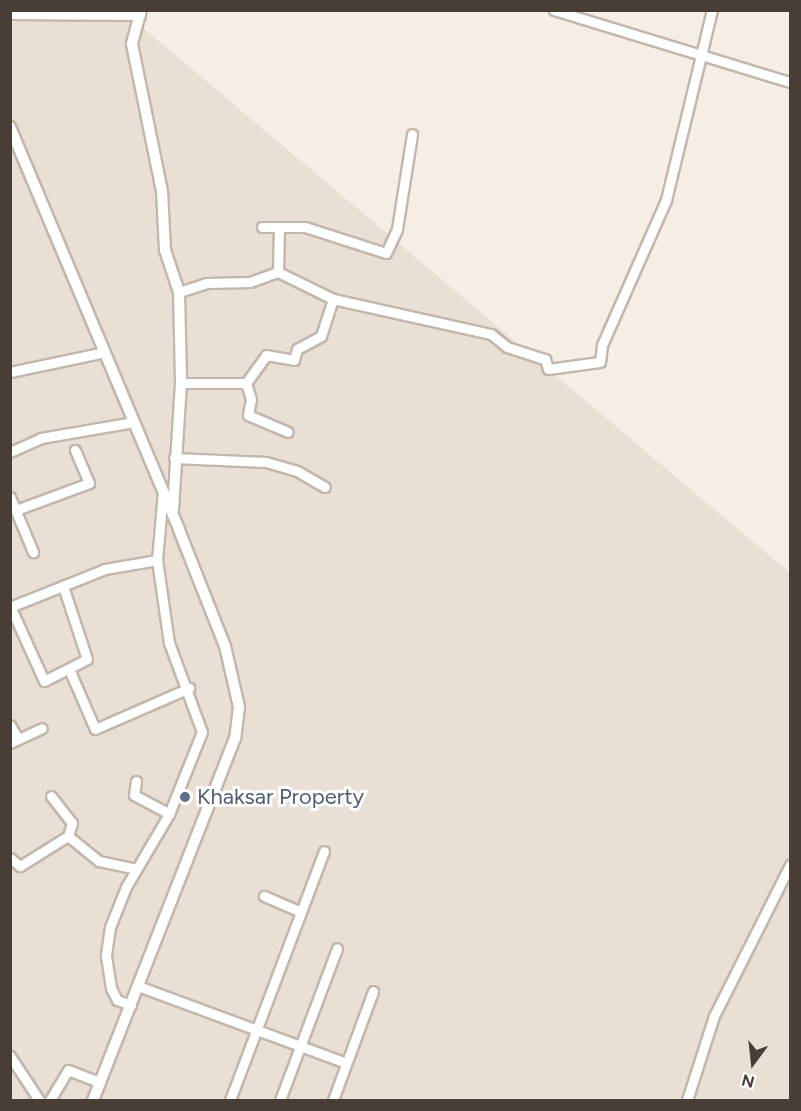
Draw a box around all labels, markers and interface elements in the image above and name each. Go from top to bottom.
place label: Khaksar Property [197,784,364,810]
marker: Khaksar Property [178,790,192,804]
north arrow [723,1033,783,1093]
text: N [740,1070,757,1092]

